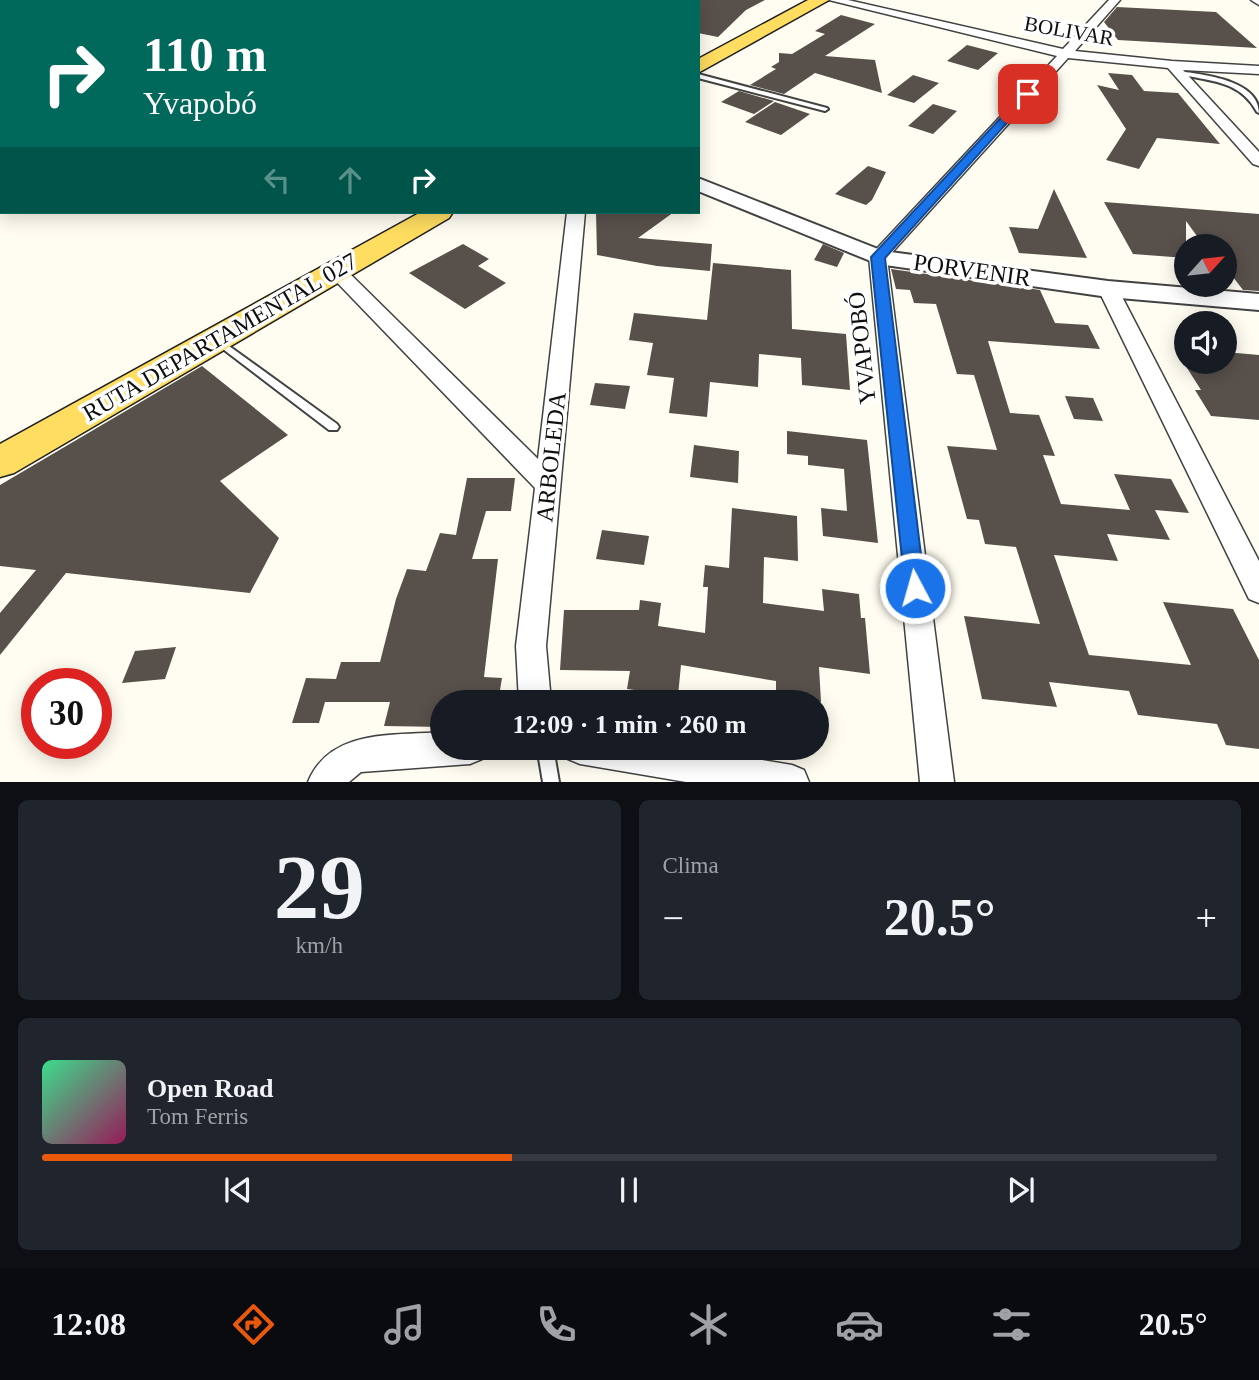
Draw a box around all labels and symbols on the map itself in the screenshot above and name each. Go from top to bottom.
street label: BOLIVAR [1022,11,1116,51]
pin [998,64,1058,124]
north arrow [1174,234,1237,298]
street label: RUTA DEPARTAMENTAL 027 [78,248,362,426]
street label: PORVENIR [912,249,1032,291]
street label: YVAPOBÓ [843,290,881,406]
street label: ARBOLEDA [531,390,571,523]
position arrow [878,551,952,625]
speed limit sign: 30 [21,668,112,759]

